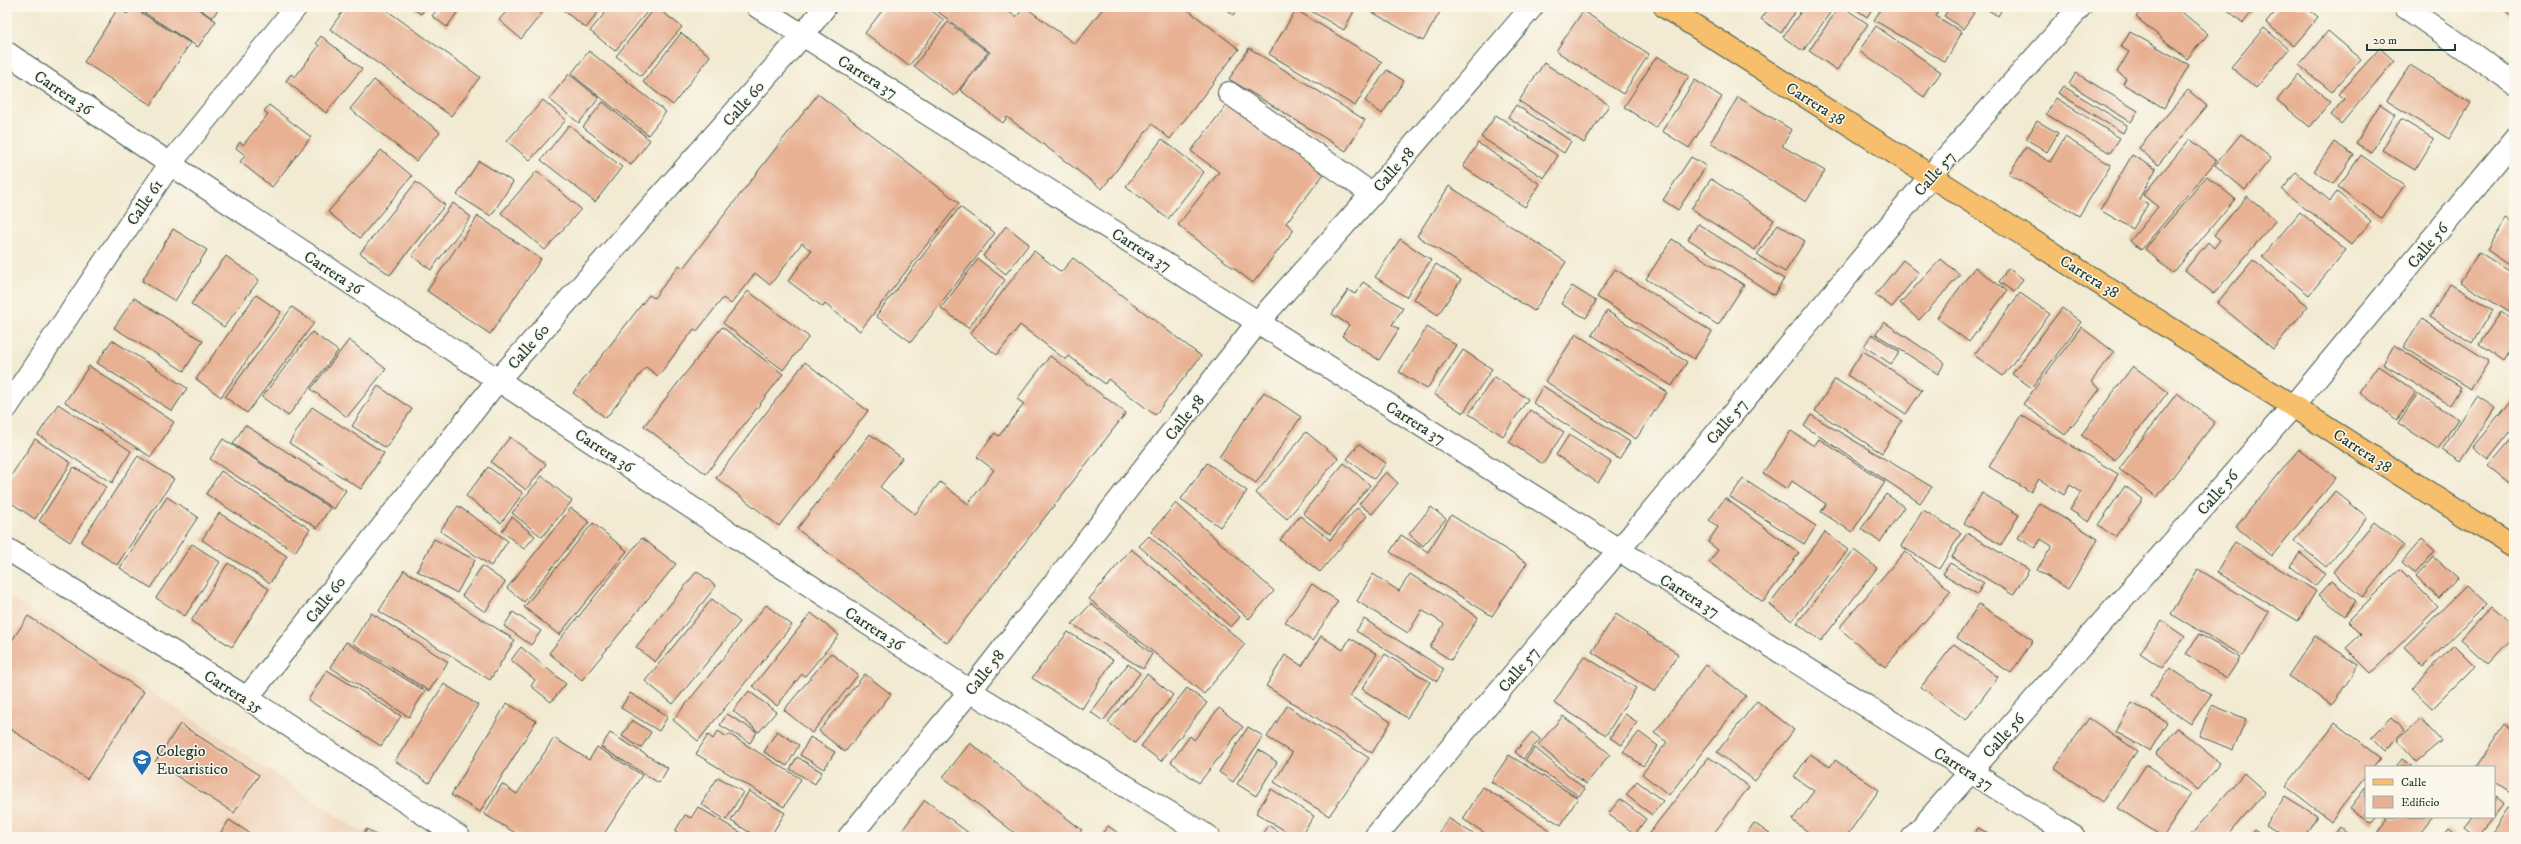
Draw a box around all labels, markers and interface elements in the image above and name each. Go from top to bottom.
scale bar [2367,26,2455,52]
text: 20 m [2373,33,2397,48]
street label: Carrera 37 [834,51,901,103]
street label: Carrera 36 [30,66,97,120]
street label: Calle 60 [718,77,769,131]
street label: Carrera 38 [1782,78,1849,130]
street label: Calle 58 [1369,143,1419,196]
street label: Calle 57 [1910,147,1960,200]
street label: Calle 61 [122,176,167,229]
street label: Calle 56 [2403,218,2453,272]
street label: Carrera 37 [1108,224,1175,276]
street label: Carrera 36 [300,246,367,300]
street label: Carrera 38 [2056,251,2123,303]
street label: Calle 60 [503,320,554,374]
street label: Calle 58 [1161,391,1209,445]
street label: Calle 57 [1702,395,1752,449]
street label: Carrera 37 [1382,397,1449,449]
street label: Carrera 36 [571,424,638,478]
street label: Carrera 38 [2329,424,2396,477]
street label: Calle 56 [2193,465,2243,519]
street label: Carrera 37 [1656,570,1723,622]
street label: Calle 60 [301,572,350,627]
street label: Carrera 36 [841,602,908,656]
street label: Calle 57 [1494,643,1544,697]
street label: Calle 58 [961,646,1009,700]
street label: Carrera 35 [200,666,267,718]
street label: Calle 56 [1978,709,2029,762]
place label: Colegio Eucaristico [156,741,228,779]
street label: Carrera 37 [1930,743,1997,795]
school or university icon: Colegio Eucaristico [131,748,153,776]
legend [2365,766,2495,818]
text: Calle [2401,775,2426,790]
text: Edificio [2401,795,2440,810]

